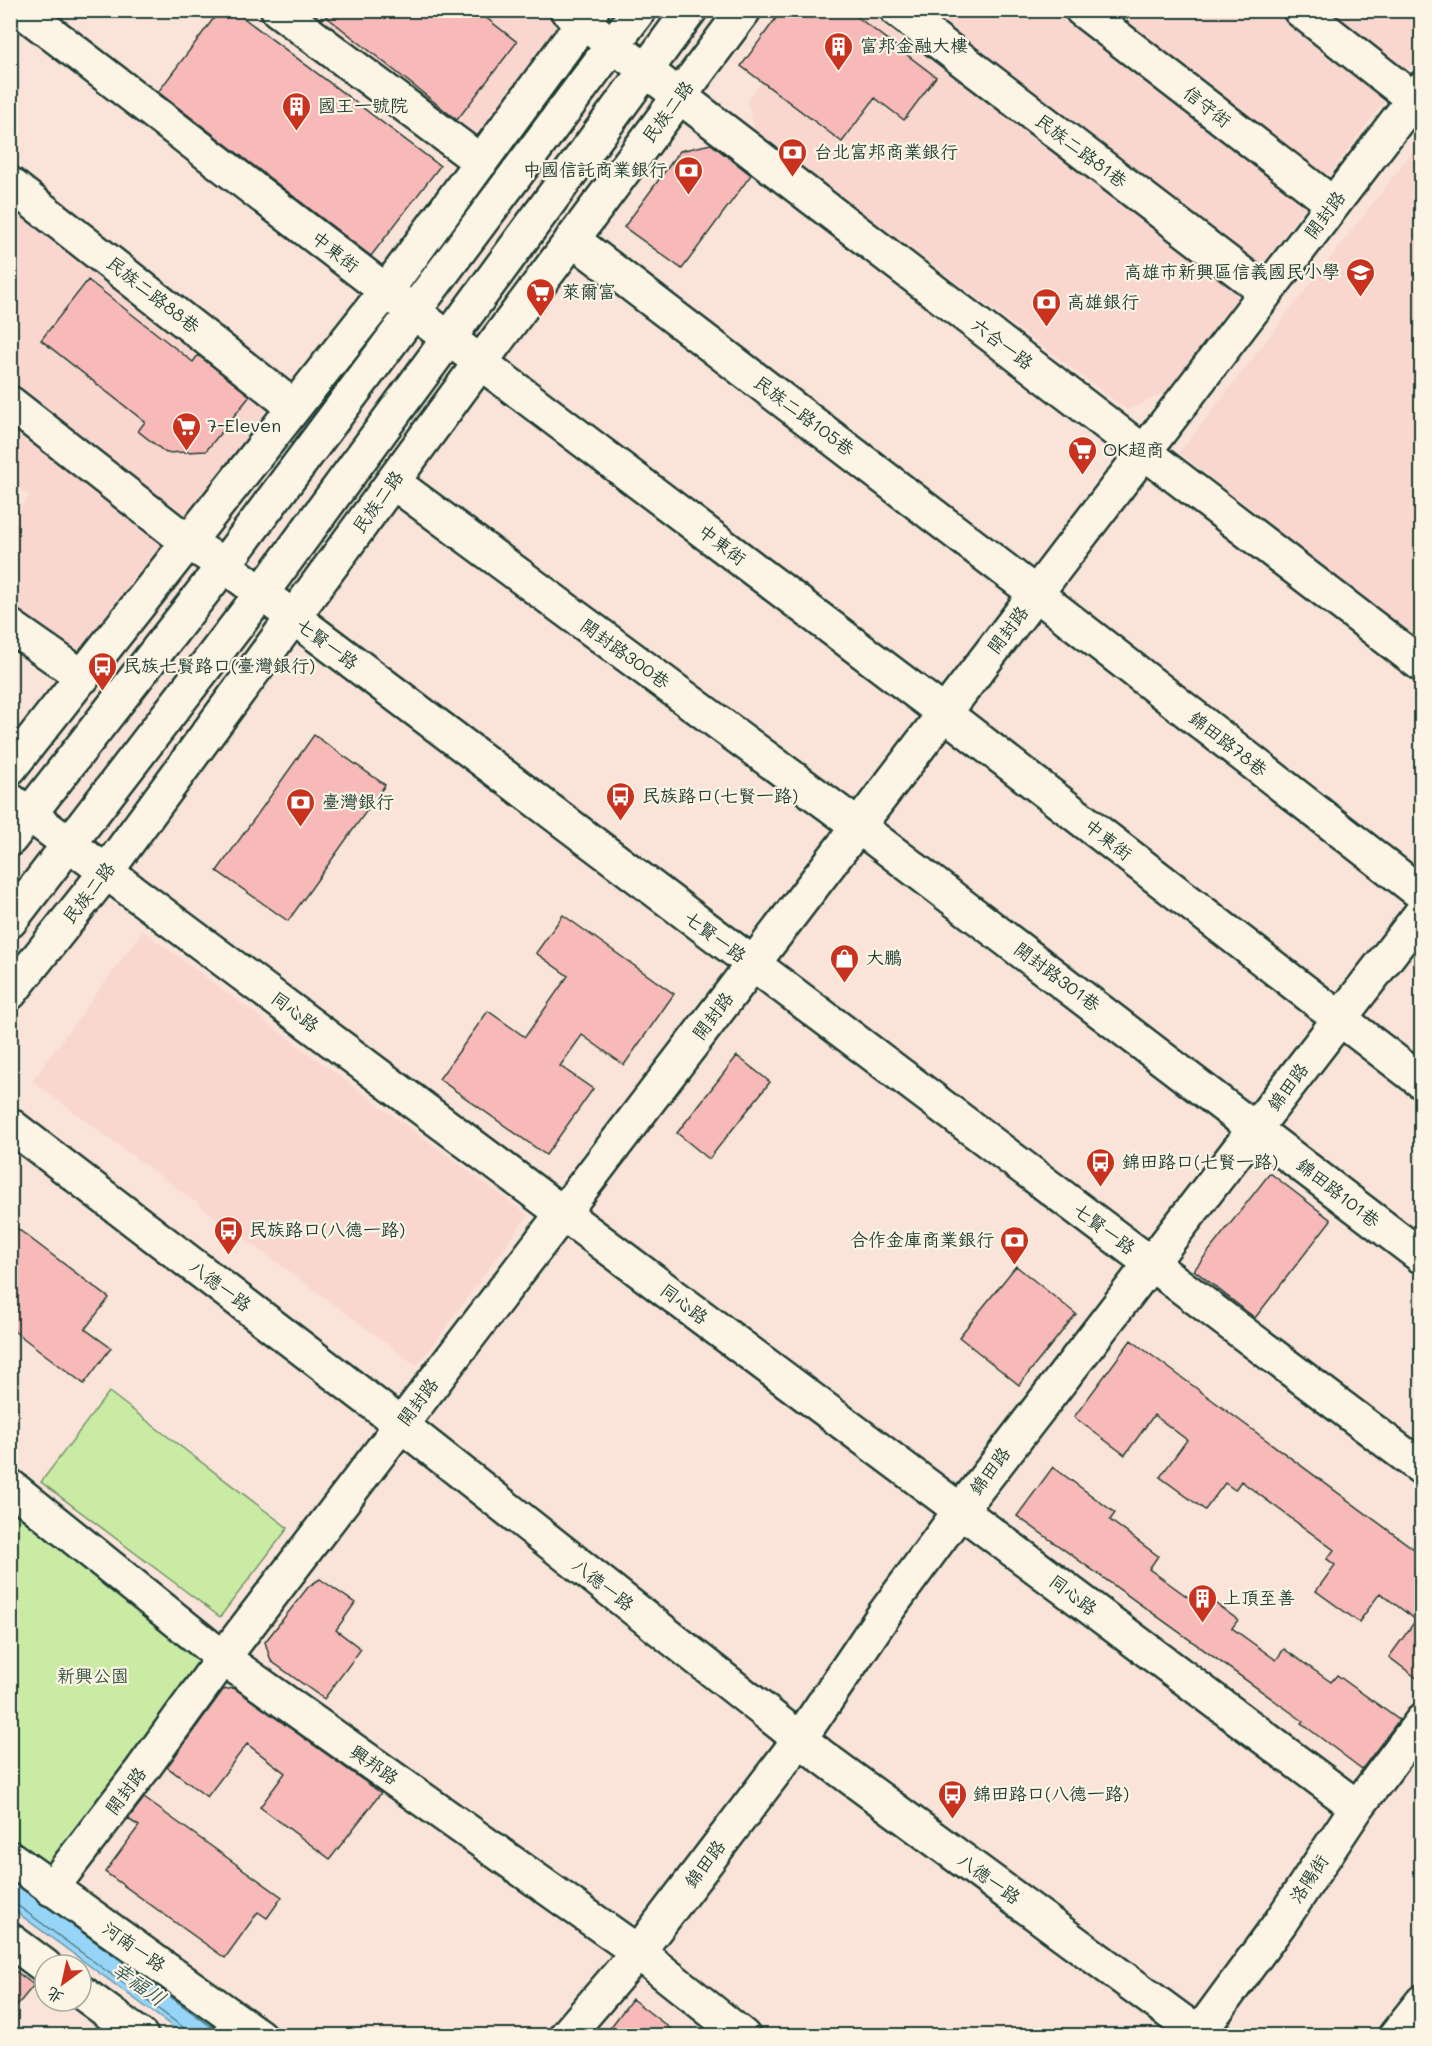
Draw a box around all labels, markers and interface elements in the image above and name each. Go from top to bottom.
building icon: 富邦金融大樓 [823,30,855,72]
place label: 富邦金融大樓 [860,33,968,57]
street label: 民族二路 [636,75,698,147]
street label: 信守街 [1179,80,1236,132]
building icon: 國王一號院 [281,90,313,132]
place label: 國王一號院 [318,93,408,117]
street label: 民族二路81巷 [1031,108,1132,193]
bank icon: 台北富邦商業銀行 [777,136,809,178]
place label: 台北富邦商業銀行 [814,139,958,163]
bank icon: 中國信託商業銀行 [672,154,704,196]
place label: 中國信託商業銀行 [523,157,667,181]
street label: 開封路 [1298,186,1350,243]
street label: 中東街 [307,225,364,277]
street label: 民族二路88巷 [102,250,205,338]
school or university icon: 高雄市新興區信義國民小學 [1345,256,1377,298]
place label: 高雄市新興區信義國民小學 [1124,259,1340,283]
supermarket icon: 萊爾富 [525,276,557,318]
place label: 萊爾富 [562,279,616,303]
bank icon: 高雄銀行 [1030,286,1062,328]
place label: 高雄銀行 [1067,289,1139,313]
street label: 六合一路 [967,312,1039,374]
street label: 民族二路105巷 [750,370,860,461]
supermarket icon: 7-Eleven [170,410,202,452]
place label: 7-Eleven [207,413,281,437]
supermarket icon: OK超商 [1066,434,1098,476]
place label: OK超商 [1103,437,1164,461]
street label: 民族二路 [346,465,408,538]
street label: 中東街 [694,518,751,570]
street label: 開封路 [981,601,1033,658]
street label: 七賢一路 [292,612,364,674]
street label: 開封路300巷 [576,613,675,694]
bus stop icon: 民族七賢路口(臺灣銀行) [86,650,118,692]
place label: 民族七賢路口(臺灣銀行) [123,653,315,677]
street label: 錦田路78巷 [1185,705,1273,781]
bus stop icon: 民族路口(七賢一路) [605,780,637,822]
place label: 民族路口(七賢一路) [642,783,798,807]
bank icon: 臺灣銀行 [285,786,317,828]
place label: 臺灣銀行 [322,789,394,813]
street label: 中東街 [1080,813,1137,865]
street label: 民族二路 [57,857,120,928]
street label: 七賢一路 [680,905,752,967]
street label: 開封路301巷 [1010,936,1105,1016]
shop icon: 大鵬 [829,942,861,984]
place label: 大鵬 [866,945,902,969]
street label: 同心路 [267,985,324,1037]
street label: 開封路 [686,987,738,1044]
street label: 錦田路 [1261,1058,1313,1115]
bus stop icon: 錦田路口(七賢一路) [1085,1146,1117,1188]
place label: 錦田路口(七賢一路) [1122,1149,1278,1173]
street label: 錦田路101巷 [1292,1152,1385,1232]
street label: 七賢一路 [1069,1197,1141,1259]
bus stop icon: 民族路口(八德一路) [212,1214,244,1256]
place label: 民族路口(八德一路) [249,1217,405,1241]
bank icon: 合作金庫商業銀行 [999,1224,1031,1266]
place label: 合作金庫商業銀行 [850,1227,994,1251]
street label: 八德一路 [185,1254,257,1316]
street label: 同心路 [656,1277,713,1329]
street label: 開封路 [391,1373,443,1430]
street label: 錦田路 [963,1442,1015,1499]
street label: 八德一路 [568,1553,639,1616]
street label: 同心路 [1045,1568,1102,1620]
building icon: 上頂至善 [1186,1582,1218,1624]
place label: 上頂至善 [1223,1585,1295,1609]
park label: 新興公園 [57,1663,129,1687]
street label: 興邦路 [346,1739,404,1789]
street label: 開封路 [99,1762,151,1819]
bus stop icon: 錦田路口(八德一路) [936,1778,968,1820]
place label: 錦田路口(八德一路) [973,1781,1129,1805]
street label: 錦田路 [678,1835,730,1892]
street label: 八德一路 [953,1847,1026,1909]
street label: 洛陽街 [1283,1849,1333,1908]
street label: 河南一路 [98,1916,171,1977]
north arrow [33,1953,93,2013]
water label: 幸福川 [108,1955,172,2012]
text: 北 [42,1983,67,2009]

